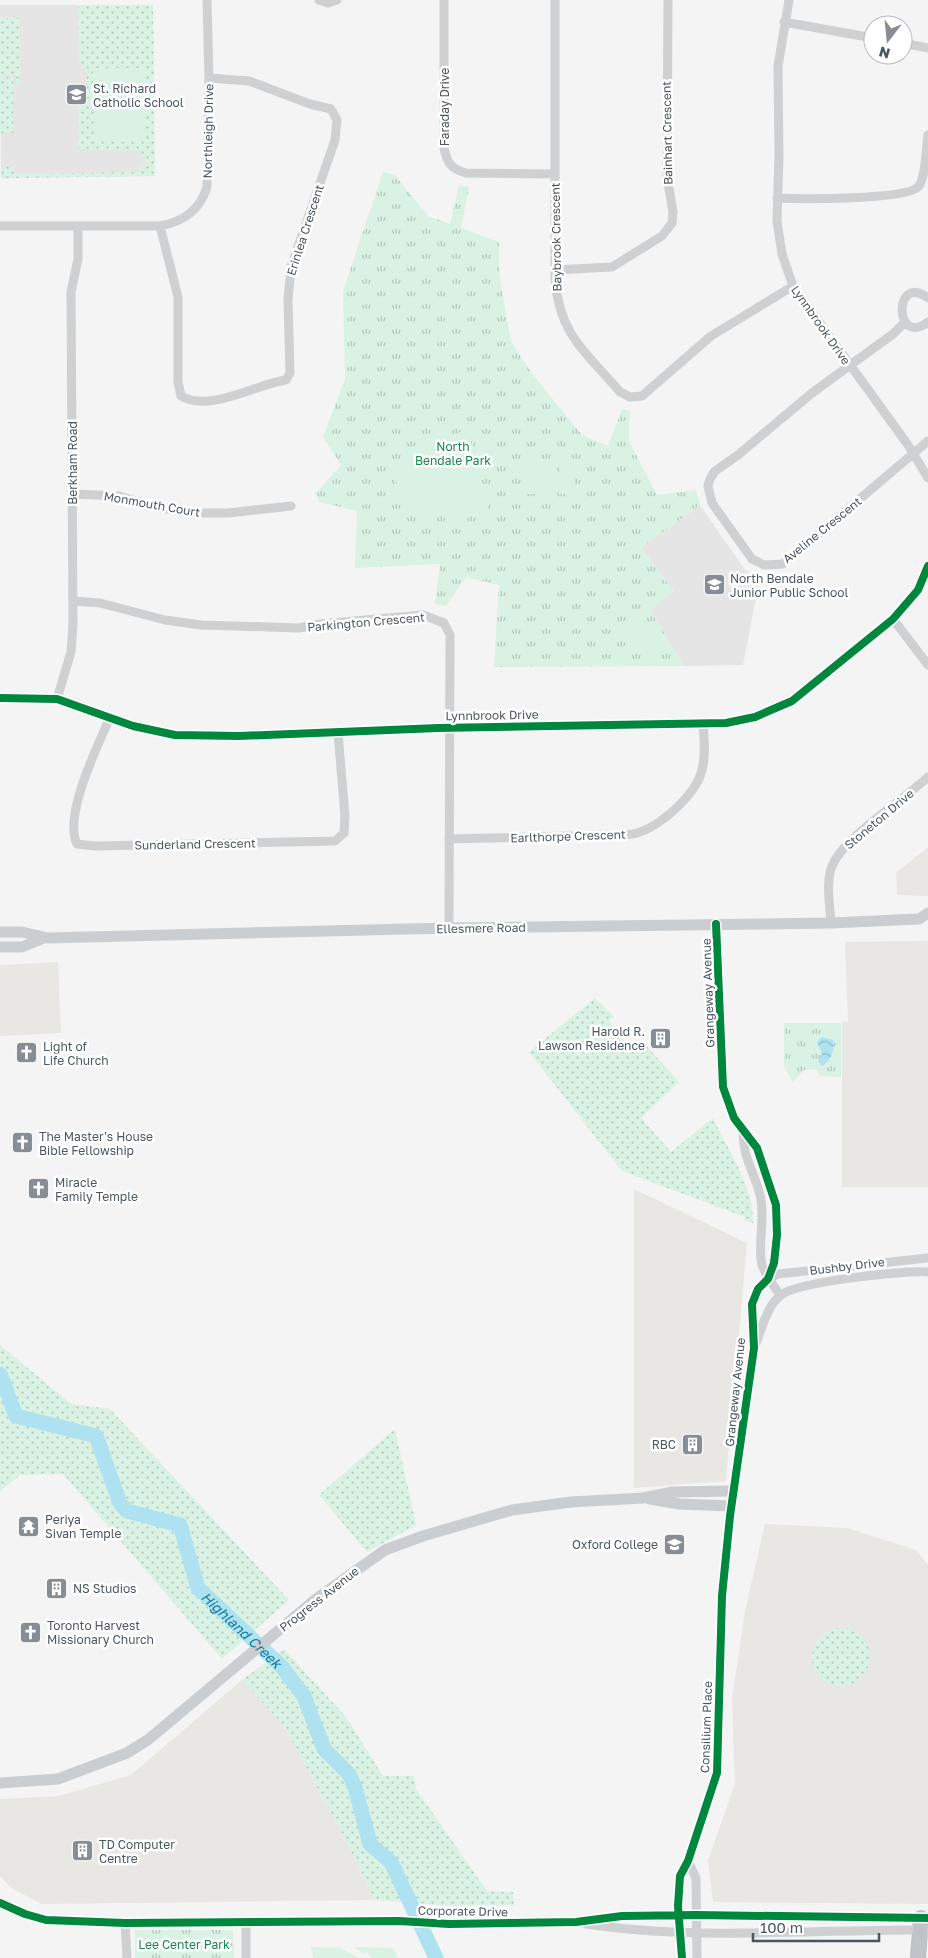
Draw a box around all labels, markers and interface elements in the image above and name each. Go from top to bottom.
north arrow [863,15,913,65]
text: N [877,43,892,63]
street label: Faraday Drive [437,68,452,146]
place label: St. Richard Catholic School [93,81,184,110]
street label: Bainhart Crescent [659,81,675,185]
school or university icon: St. Richard Catholic School [65,83,89,107]
street label: Northleigh Drive [200,83,216,179]
street label: Erinlea Crescent [283,182,327,277]
street label: Baybrook Crescent [548,182,564,292]
street label: Lynnbrook Drive [788,283,854,368]
street label: Berkham Road [65,421,80,505]
park label: North Bendale Park [415,439,491,468]
street label: Monmouth Court [103,488,202,520]
street label: Aveline Crescent [780,494,864,566]
place label: North Bendale Junior Public School [730,571,848,600]
school or university icon: North Bendale Junior Public School [702,573,726,597]
street label: Parkington Crescent [307,609,426,635]
street label: Lynnbrook Drive [445,707,539,723]
street label: Stoneton Drive [841,786,917,852]
street label: Earlthorpe Crescent [510,826,626,846]
street label: Sunderland Crescent [134,835,256,853]
street label: Ellesmere Road [436,920,526,936]
street label: Grangeway Avenue [699,938,717,1048]
place label: Harold R. Lawson Residence [538,1024,645,1053]
building icon: Harold R. Lawson Residence [649,1026,673,1050]
place label: Light of Life Church [43,1039,109,1068]
church icon: Light of Life Church [15,1041,39,1065]
place label: The Master's House Bible Fellowship [39,1129,153,1158]
church icon: The Master's House Bible Fellowship [11,1131,35,1155]
place label: Miracle Family Temple [55,1175,138,1204]
church icon: Miracle Family Temple [27,1177,51,1201]
street label: Bushby Drive [809,1254,885,1278]
street label: Grangeway Avenue [722,1337,748,1447]
building icon: RBC [680,1432,704,1456]
place label: RBC [652,1437,676,1452]
place label: Periya Sivan Temple [45,1512,121,1541]
temple icon: Periya Sivan Temple [17,1514,41,1538]
school or university icon: Oxford College [662,1532,686,1556]
place label: Oxford College [572,1537,658,1552]
street label: Progress Avenue [276,1563,362,1635]
building icon: NS Studios [45,1576,69,1600]
place label: NS Studios [73,1581,136,1596]
water label: Highland Creek [198,1588,287,1673]
place label: Toronto Harvest Missionary Church [47,1618,154,1647]
church icon: Toronto Harvest Missionary Church [19,1620,43,1644]
street label: Consilium Place [697,1681,715,1773]
place label: TD Computer Centre [99,1837,175,1866]
building icon: TD Computer Centre [71,1839,95,1863]
street label: Corporate Drive [418,1903,508,1919]
scale bar [753,1910,879,1942]
text: 100 m [760,1918,803,1936]
park label: Lee Center Park [138,1937,230,1952]

